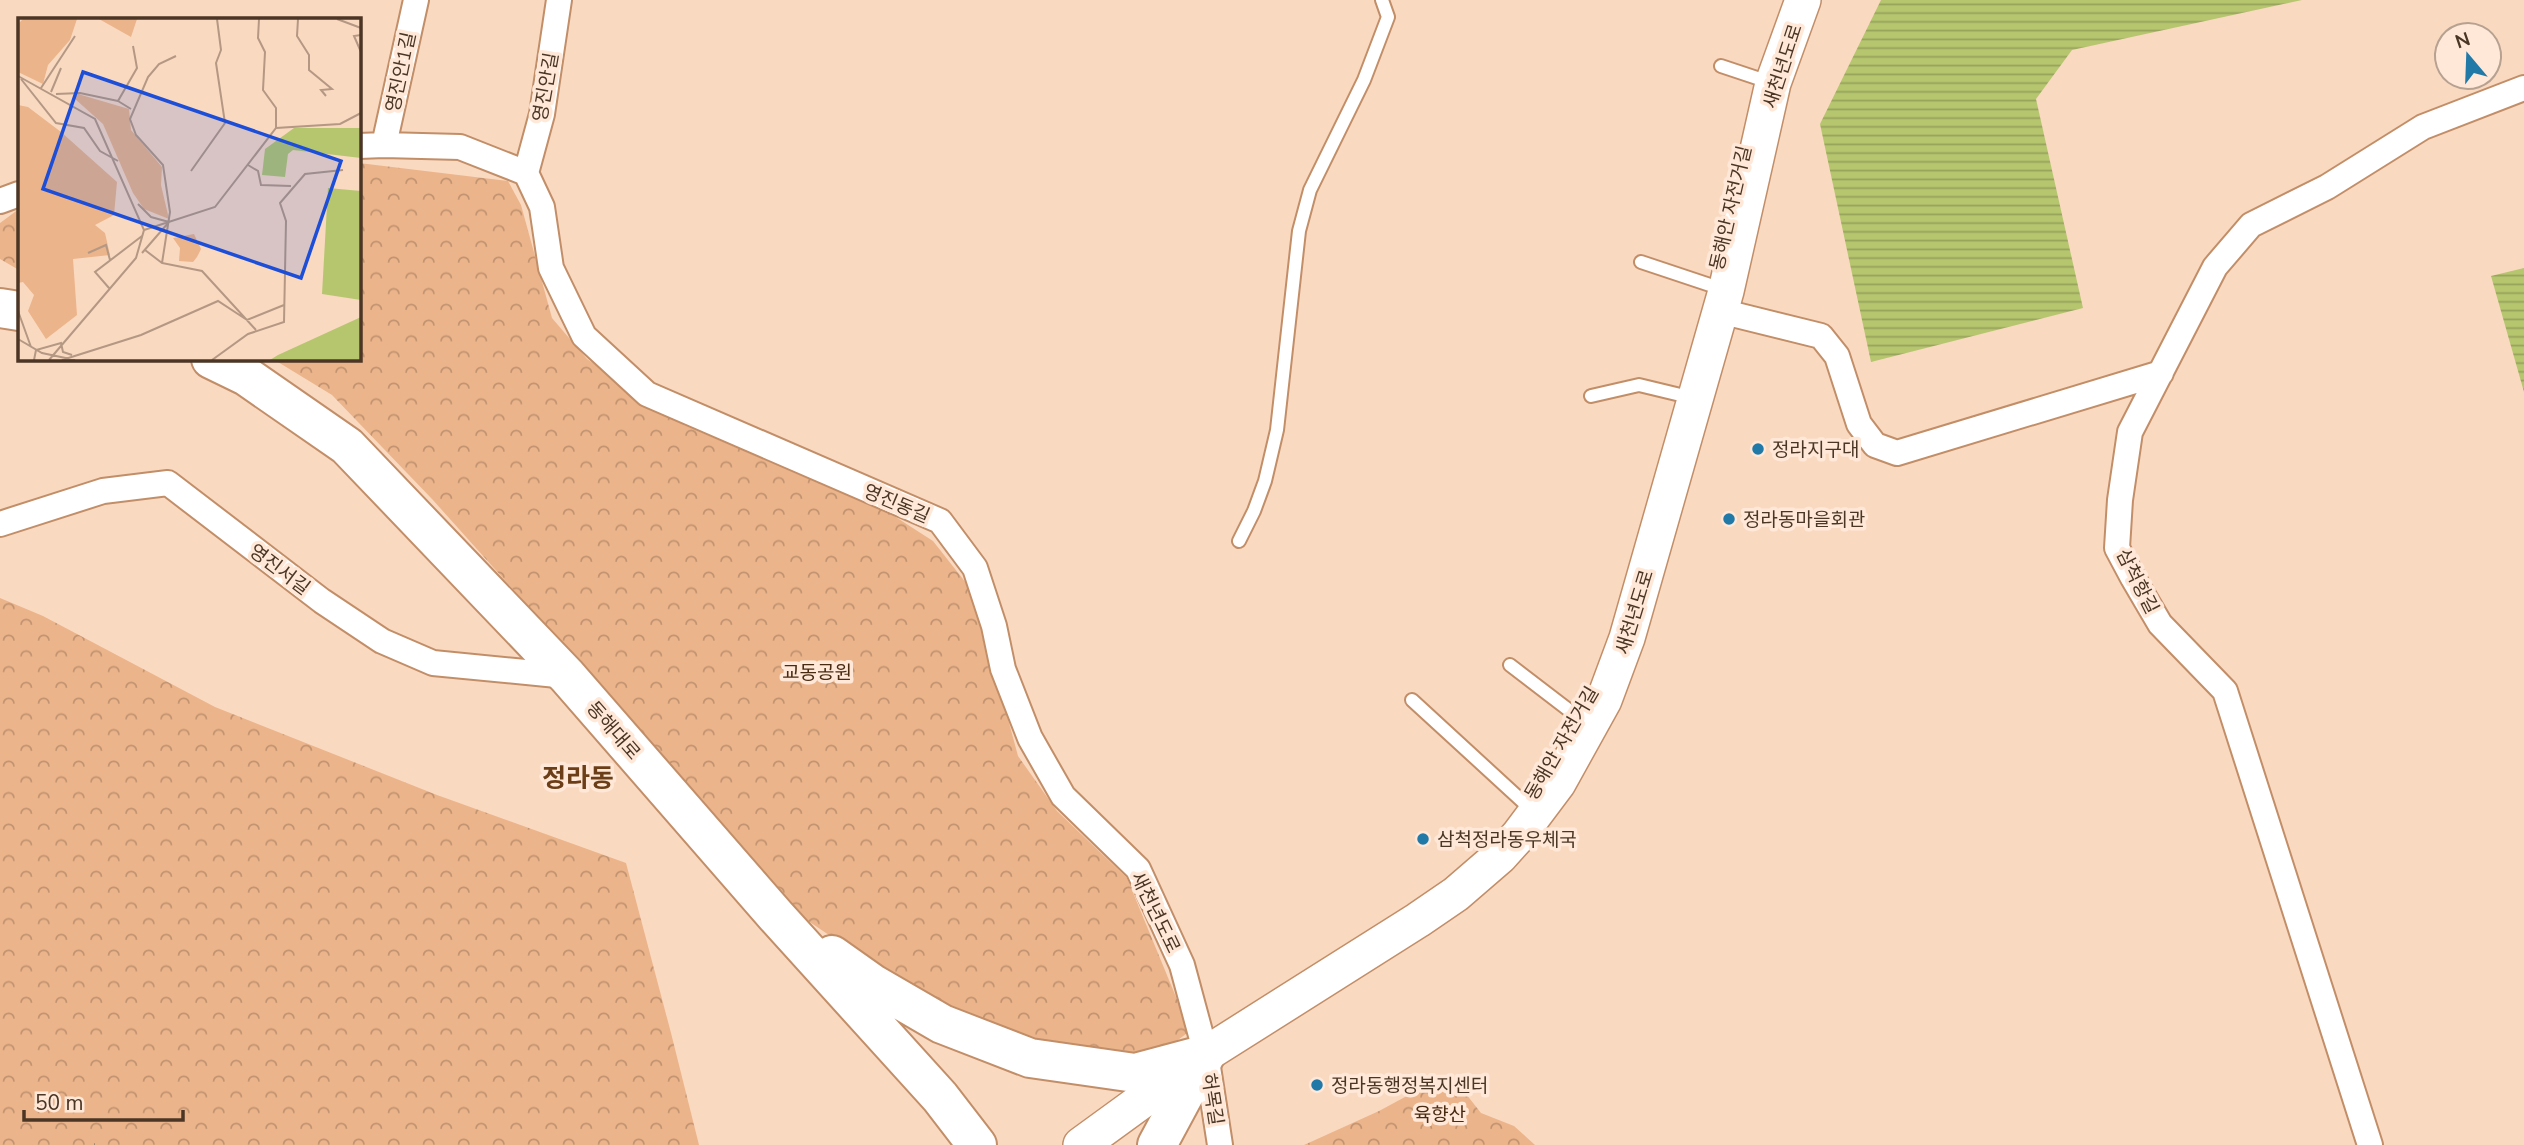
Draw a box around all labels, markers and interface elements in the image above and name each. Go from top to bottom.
inset map [18,18,360,360]
street label: 새천년도로 [1757,21,1809,112]
north arrow [2433,21,2503,91]
text: N [2452,26,2474,55]
street label: 영진안1길 [380,30,422,115]
street label: 영진안길 [527,50,565,124]
street label: 동해안 자전거길 [1704,143,1758,273]
place label: 정라지구대 [1772,437,1859,463]
marker: 정라지구대 [1750,441,1766,457]
street label: 영진동길 [859,478,934,530]
place label: 정라동마을회관 [1743,507,1865,533]
marker: 정라동마을회관 [1721,511,1737,527]
street label: 영진서길 [244,538,315,601]
street label: 삼척항길 [2110,544,2165,619]
street label: 새천년도로 [1610,567,1660,658]
park label: 교동공원 [782,660,852,686]
street label: 동해안 자전거길 [1519,682,1605,805]
street label: 동해대로 [580,696,646,766]
district label: 정라동 [542,761,614,796]
place label: 삼척정라동우체국 [1437,827,1577,853]
marker: 삼척정라동우체국 [1415,831,1431,847]
street label: 새천년도로 [1124,867,1186,957]
street label: 허목길 [1195,1071,1229,1127]
place label: 정라동행정복지센터 [1331,1073,1488,1099]
marker: 정라동행정복지센터 [1309,1077,1325,1093]
scale bar [24,1078,184,1122]
text: 50 m [35,1089,84,1117]
park label: 육향산 [1414,1102,1466,1128]

